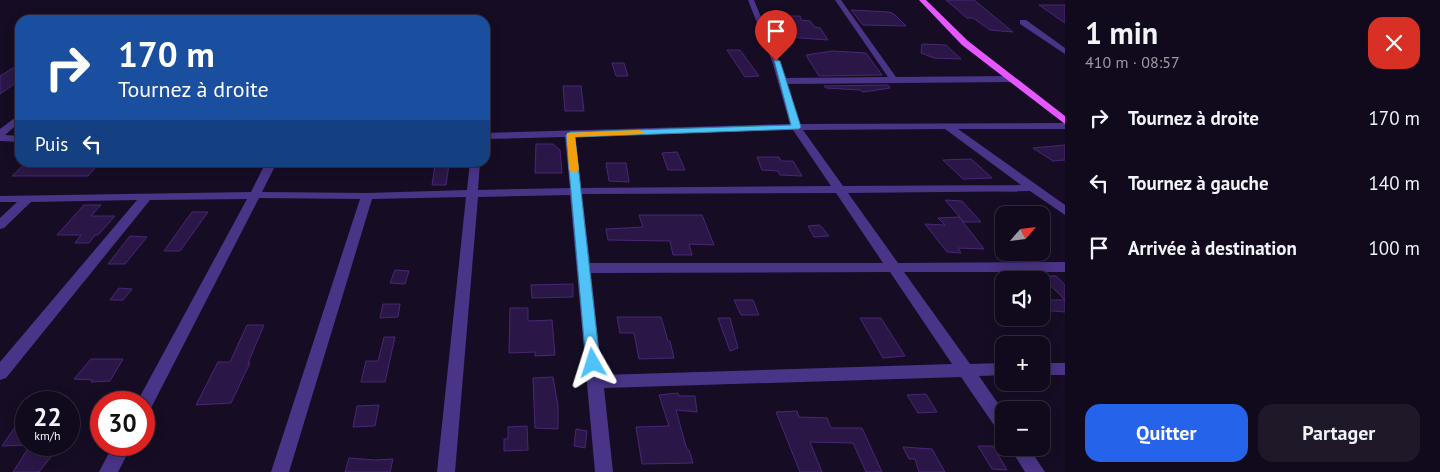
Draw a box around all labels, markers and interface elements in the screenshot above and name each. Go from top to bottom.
pin [755,10,797,61]
text: 1 min [1085,13,1158,52]
icon: arrive [762,17,790,45]
button: close [1368,17,1420,69]
text: 170 m [118,31,215,77]
icon: right [35,35,100,100]
text: 410 m · 08:57 [1085,52,1180,72]
text: Tournez à droite [118,75,269,103]
icon: right [1085,104,1113,132]
text: Tournez à droite [1128,106,1259,130]
text: 170 m [1368,106,1420,130]
icon: left [78,130,106,158]
text: Puis [35,132,68,156]
icon: left [1085,169,1113,197]
text: Tournez à gauche [1128,171,1269,195]
text: 140 m [1368,171,1420,195]
north arrow [995,206,1050,261]
map controls [995,206,1050,456]
icon: arrive [1085,234,1113,262]
text: Arrivée à destination [1128,236,1297,260]
text: 100 m [1368,236,1420,260]
button: sound [995,271,1050,326]
position arrow [566,336,618,388]
button: + [995,336,1050,391]
speed limit sign: 30 [90,391,155,456]
text: 22 [33,401,62,433]
button: − [995,401,1050,456]
button: Quitter [1085,404,1248,462]
button: Partager [1258,404,1420,462]
text: km/h [34,428,61,443]

